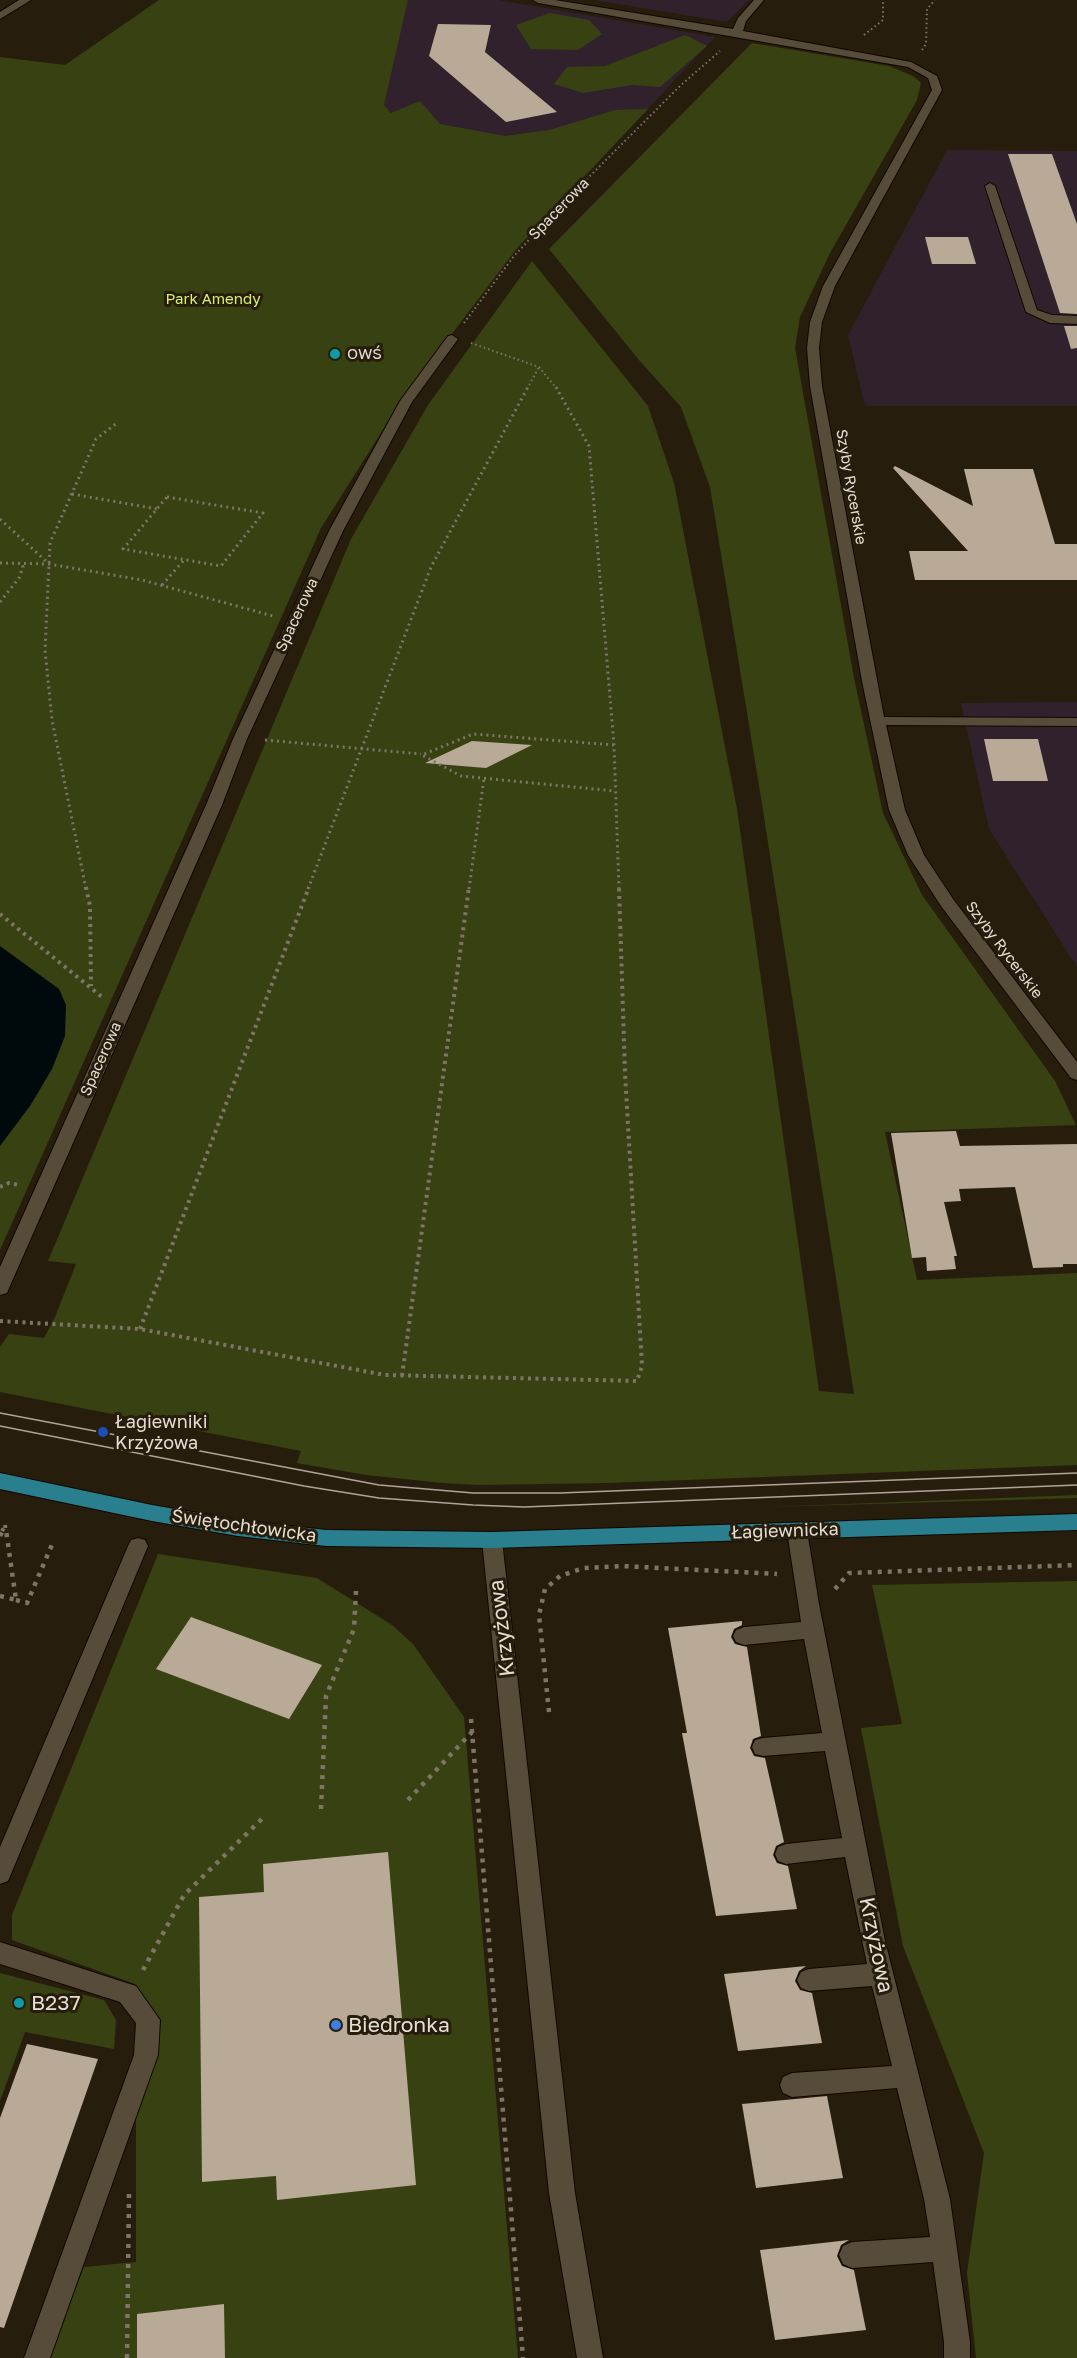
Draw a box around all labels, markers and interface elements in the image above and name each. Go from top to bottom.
street label: Spacerowa [525,174,593,244]
park label: Park Amendy [165,290,261,308]
place label: OWŚ [347,345,382,363]
marker: OWŚ [328,347,342,361]
street label: Szyby Rycerskie [832,428,870,546]
street label: Spacerowa [272,575,322,655]
street label: Szyby Rycerskie [962,898,1046,1002]
street label: Spacerowa [77,1019,125,1099]
place label: Łagiewniki Krzyżowa [115,1411,208,1454]
marker: Łagiewniki Krzyżowa [96,1425,110,1439]
street label: Świętochłowicka [170,1505,318,1547]
street label: Łagiewnicka [731,1518,839,1544]
street label: Krzyżowa [484,1578,520,1678]
street label: Krzyżowa [854,1895,898,1995]
place label: B237 [31,1990,81,2016]
marker: B237 [12,1996,26,2010]
place label: Biedronka [348,2012,450,2038]
marker: Biedronka [329,2018,343,2032]

